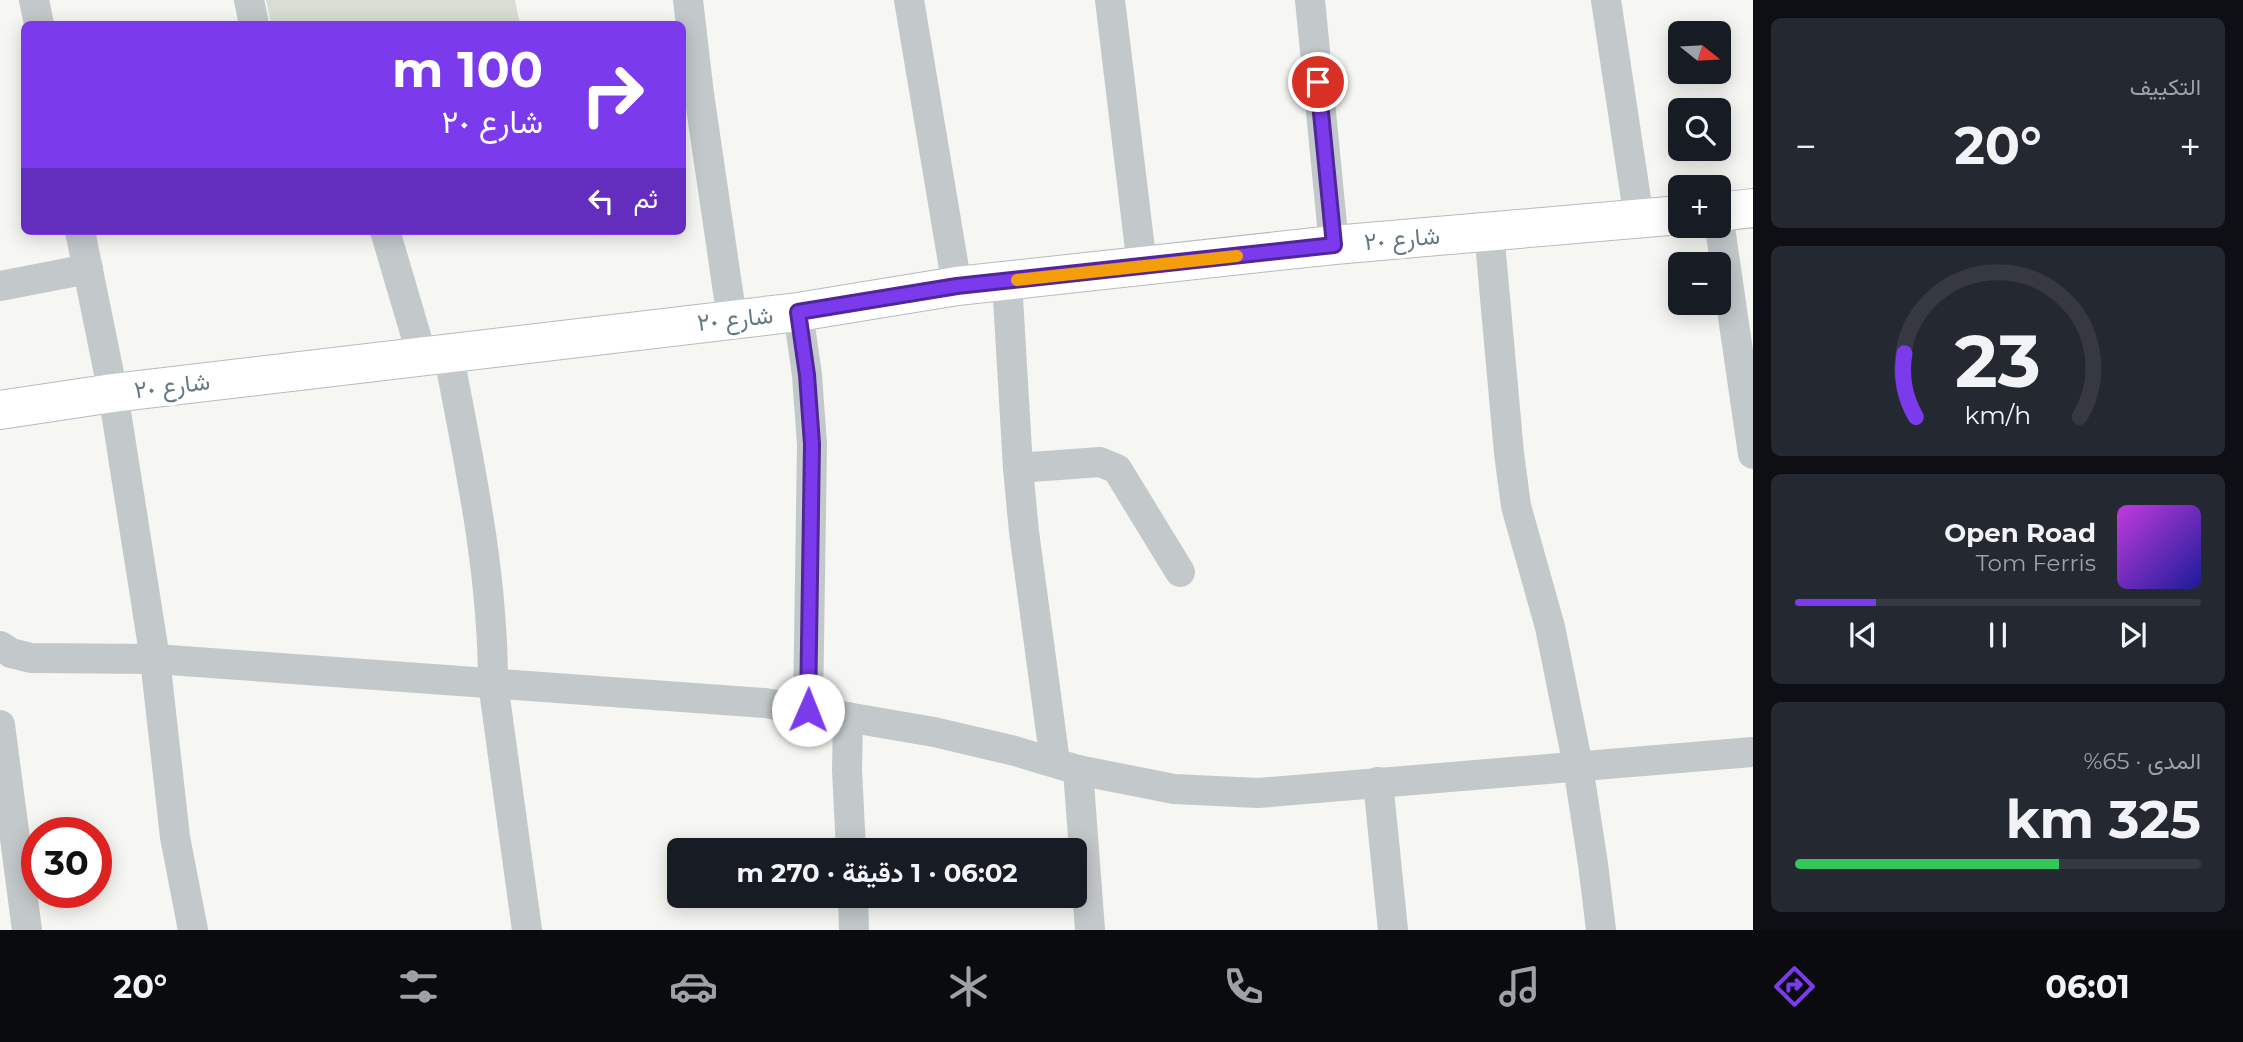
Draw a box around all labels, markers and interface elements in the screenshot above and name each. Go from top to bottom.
north arrow [1668,21,1731,84]
map controls [1668,21,1731,315]
text: 100 m [392,40,543,99]
icon: right [567,49,658,140]
pin [1288,52,1348,112]
icon: arrive [1299,63,1337,101]
text: التكييف [2130,73,2201,101]
button: search [1668,98,1731,161]
text: شارع ٢٠ [441,102,543,141]
text: 20° [1954,114,2042,177]
text: − [1795,123,1817,170]
text: + [2179,123,2201,170]
button: + [1668,175,1731,238]
icon: left [582,182,620,220]
text: ثم [634,183,658,215]
street label: شارع ٢٠ [1363,221,1441,258]
button: − [1668,252,1731,315]
street label: شارع ٢٠ [696,300,775,339]
text: 23 [1955,317,2041,405]
street label: شارع ٢٠ [132,366,212,407]
text: km/h [1965,400,2031,430]
text: Open Road [1944,517,2096,549]
text: Tom Ferris [1976,549,2096,577]
icon: previous [1844,616,1882,654]
icon: pause [1979,616,2017,654]
icon: next [2114,616,2152,654]
position arrow [771,673,845,747]
text: المدى · 65% [2083,747,2201,775]
text: 325 km [2006,788,2201,851]
speed limit sign: 30 [21,817,112,908]
text: 06:02 · 1 دقيقة · 270 m [736,857,1018,889]
icon: filters [394,962,443,1011]
icon: car [669,962,718,1011]
icon: climate [944,962,993,1011]
icon: phone [1219,962,1268,1011]
icon: music [1495,962,1544,1011]
icon: directions [1770,962,1819,1011]
text: 20° [113,967,167,1006]
text: 06:01 [2045,967,2130,1006]

